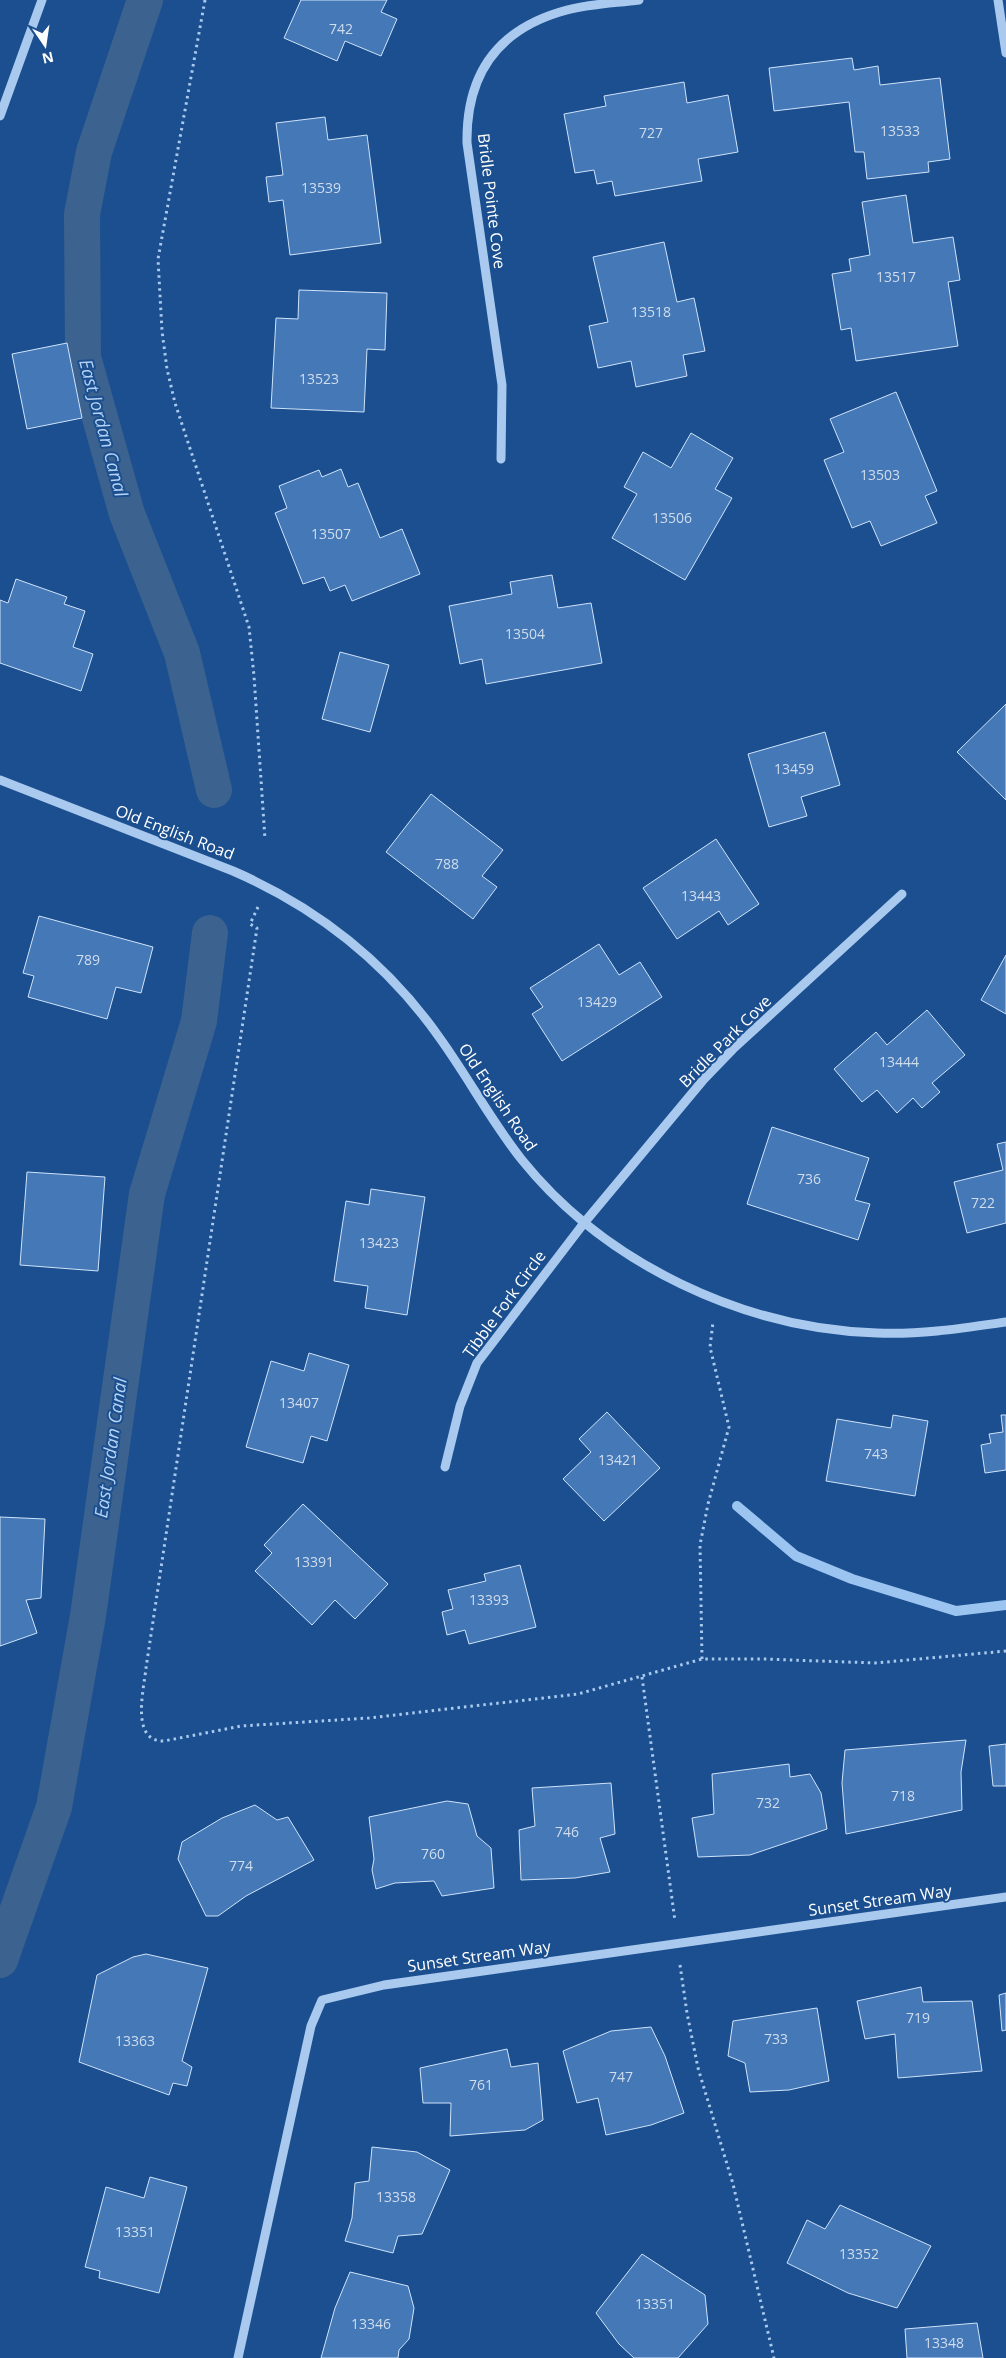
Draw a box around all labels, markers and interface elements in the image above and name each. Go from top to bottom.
house number: 742 [329,19,353,38]
north arrow [20,20,70,70]
text: N [40,48,56,69]
house number: 13533 [880,121,920,140]
house number: 727 [639,123,663,142]
street label: Bridle Pointe Cove [473,132,511,270]
house number: 13539 [301,178,341,197]
house number: 13517 [876,267,916,286]
house number: 13518 [631,302,671,321]
water label: East Jordan Canal [74,356,134,500]
house number: 13523 [299,369,339,388]
house number: 13503 [860,465,900,484]
house number: 13506 [652,508,692,527]
house number: 13507 [311,524,351,543]
house number: 13504 [505,624,545,643]
house number: 13459 [774,759,814,778]
street label: Old English Road [112,799,238,865]
house number: 788 [435,854,459,873]
house number: 13443 [681,886,721,905]
house number: 789 [76,950,100,969]
street label: Bridle Park Cove [674,990,776,1092]
house number: 13429 [577,992,617,1011]
street label: Old English Road [454,1039,542,1155]
house number: 13444 [879,1052,919,1071]
house number: 736 [797,1169,821,1188]
house number: 722 [971,1193,995,1212]
house number: 13423 [359,1233,399,1252]
street label: Tibble Fork Circle [458,1246,551,1362]
water label: East Jordan Canal [88,1376,132,1520]
house number: 13407 [279,1393,319,1412]
house number: 743 [864,1444,888,1463]
house number: 13421 [598,1450,638,1469]
house number: 13391 [294,1552,334,1571]
house number: 13393 [469,1590,509,1609]
house number: 718 [891,1786,915,1805]
house number: 732 [756,1793,780,1812]
house number: 746 [555,1822,579,1841]
house number: 760 [421,1844,445,1863]
house number: 774 [229,1856,253,1875]
street label: Sunset Stream Way [807,1879,954,1921]
street label: Sunset Stream Way [406,1935,553,1977]
house number: 719 [906,2008,930,2027]
house number: 733 [764,2029,788,2048]
house number: 13363 [115,2031,155,2050]
house number: 747 [609,2067,633,2086]
house number: 761 [469,2075,493,2094]
house number: 13358 [376,2187,416,2206]
house number: 13351 [115,2222,155,2241]
house number: 13352 [839,2244,879,2263]
house number: 13351 [635,2294,675,2313]
house number: 13346 [351,2314,391,2333]
house number: 13348 [924,2333,964,2352]

